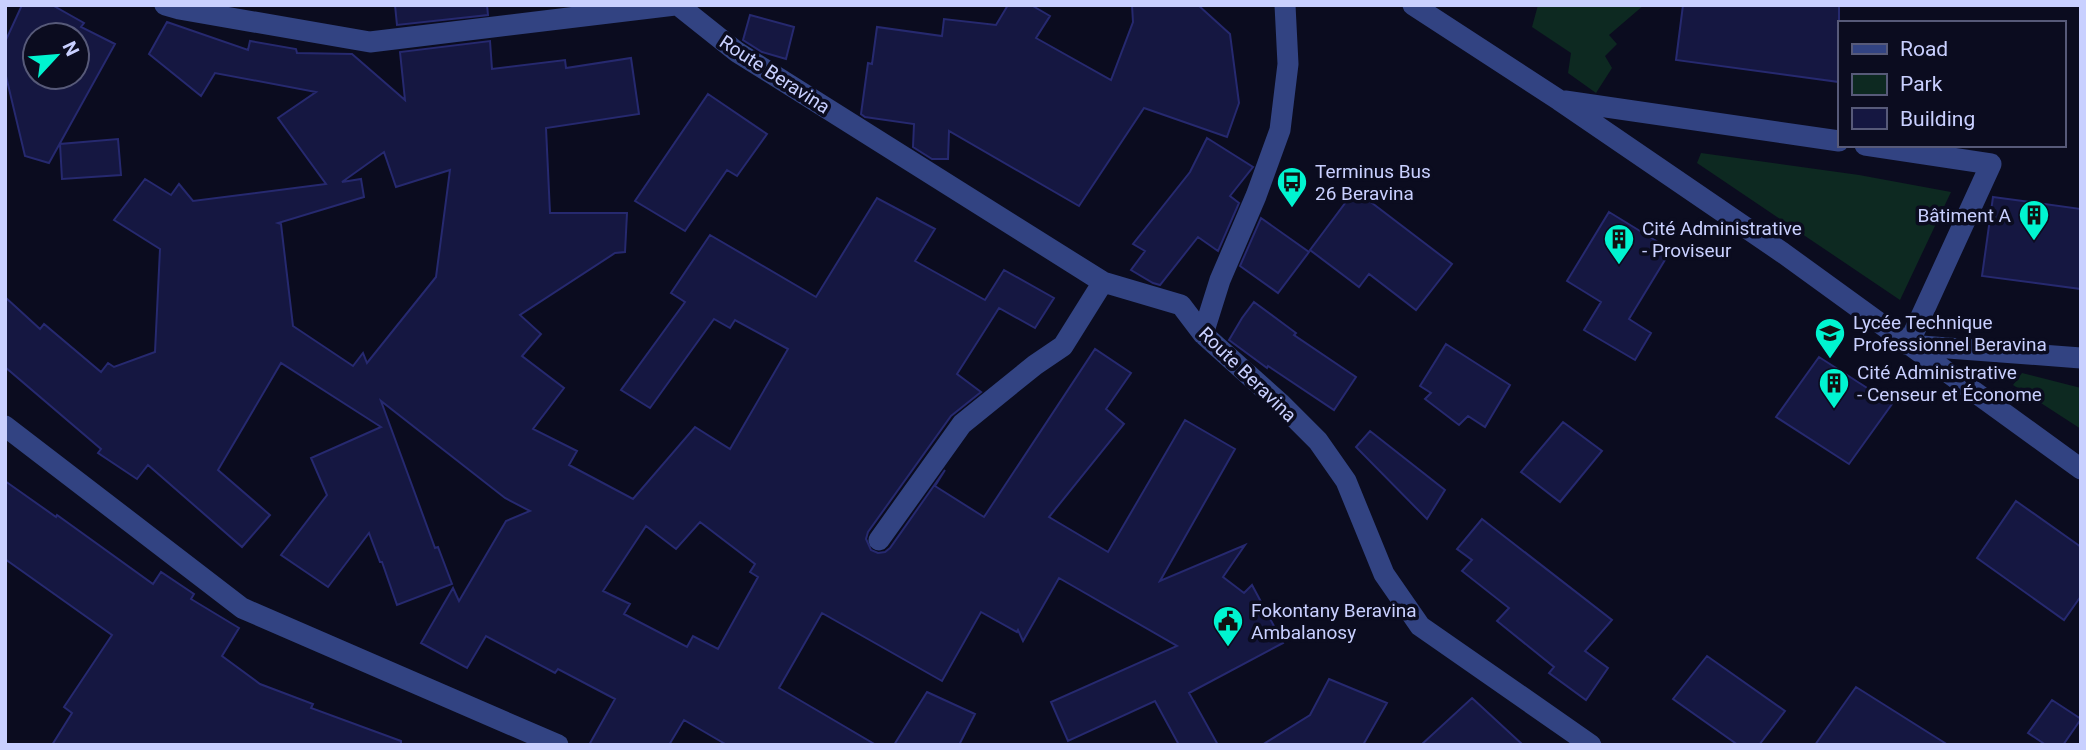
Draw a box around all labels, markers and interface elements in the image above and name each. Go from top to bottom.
north arrow [21,21,91,91]
legend [1838,21,2065,147]
street label: Route Beravina [715,30,834,119]
text: Road [1900,37,1948,61]
text: N [58,38,84,60]
text: Park [1900,72,1943,96]
text: Building [1900,107,1975,131]
place label: Terminus Bus 26 Beravina [1315,160,1431,205]
bus stop icon: Terminus Bus 26 Beravina [1275,165,1309,209]
building icon: Bâtiment A [2017,198,2051,242]
place label: Bâtiment A [1917,204,2012,227]
place label: Cité Administrative - Proviseur [1642,217,1802,262]
building icon: Cité Administrative - Proviseur [1602,222,1636,266]
place label: Lycée Technique Professionnel Beravina [1853,311,2047,356]
school or university icon: Lycée Technique Professionnel Beravina [1813,316,1847,360]
street label: Route Beravina [1194,322,1301,427]
place label: Cité Administrative - Censeur et Économe [1857,361,2042,406]
building icon: Cité Administrative - Censeur et Économe [1817,366,1851,410]
place label: Fokontany Beravina Ambalanosy [1251,599,1417,644]
public building icon: Fokontany Beravina Ambalanosy [1211,604,1245,648]

